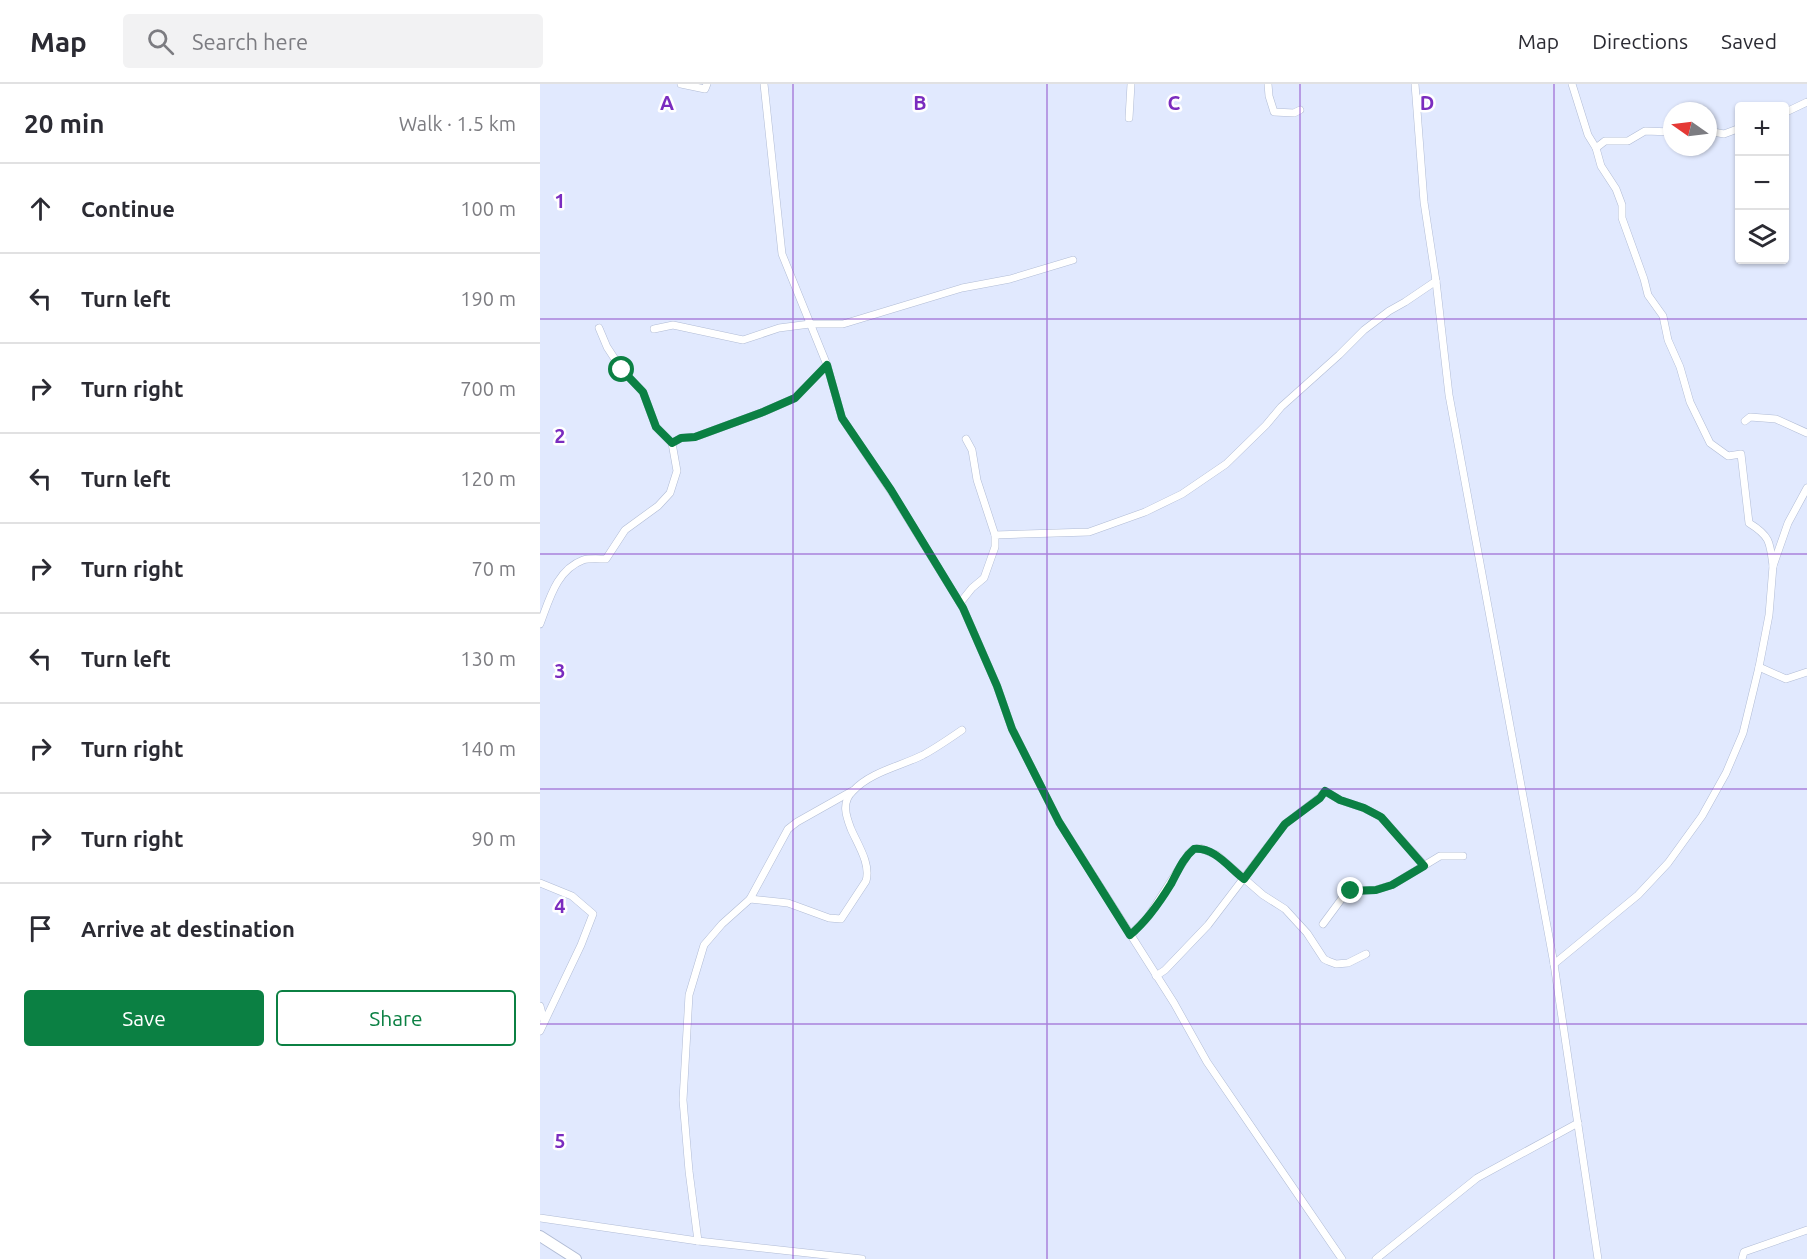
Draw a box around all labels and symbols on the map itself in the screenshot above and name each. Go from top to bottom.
text: A [660,91,674,114]
text: B [913,91,927,114]
text: C [1168,91,1181,114]
text: D [1420,91,1434,114]
north arrow [1663,102,1717,156]
text: 1 [554,189,566,212]
route start [608,356,634,382]
text: 2 [554,424,566,447]
text: 3 [554,659,566,682]
route end [1337,877,1363,903]
text: 4 [554,894,566,917]
text: 5 [554,1129,566,1152]

